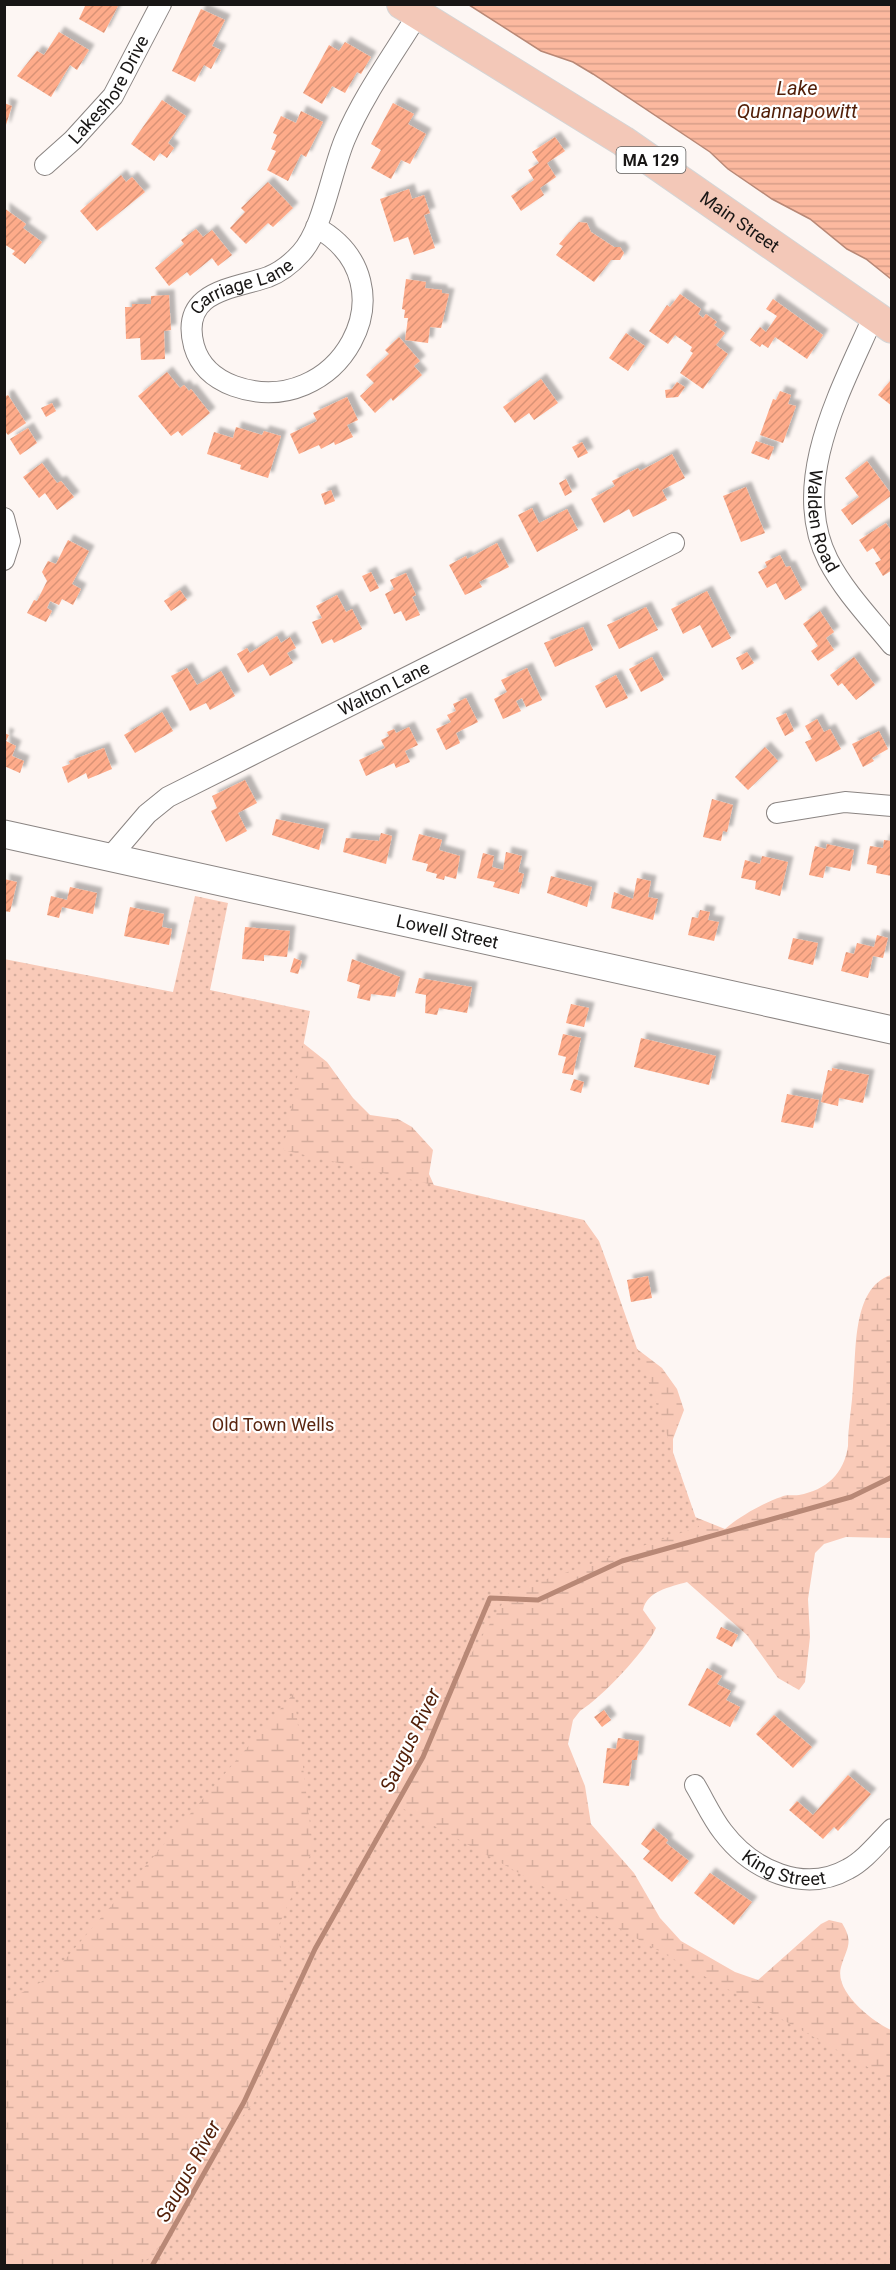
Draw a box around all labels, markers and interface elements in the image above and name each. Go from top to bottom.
street label: Lakeshore Drive [64,32,153,148]
water label: Lake Quannapowitt [737,76,858,123]
road number: MA 129 [616,147,686,173]
street label: Main Street [696,187,784,257]
street label: Carriage Lane [185,254,297,318]
street label: Walden Road [804,468,844,576]
street label: Walton Lane [335,656,433,720]
street label: Lowell Street [394,910,500,953]
park label: Old Town Wells [212,1414,334,1435]
water label: Saugus River [375,1683,446,1796]
street label: King Street [738,1845,827,1889]
water label: Saugus River [150,2115,226,2226]

